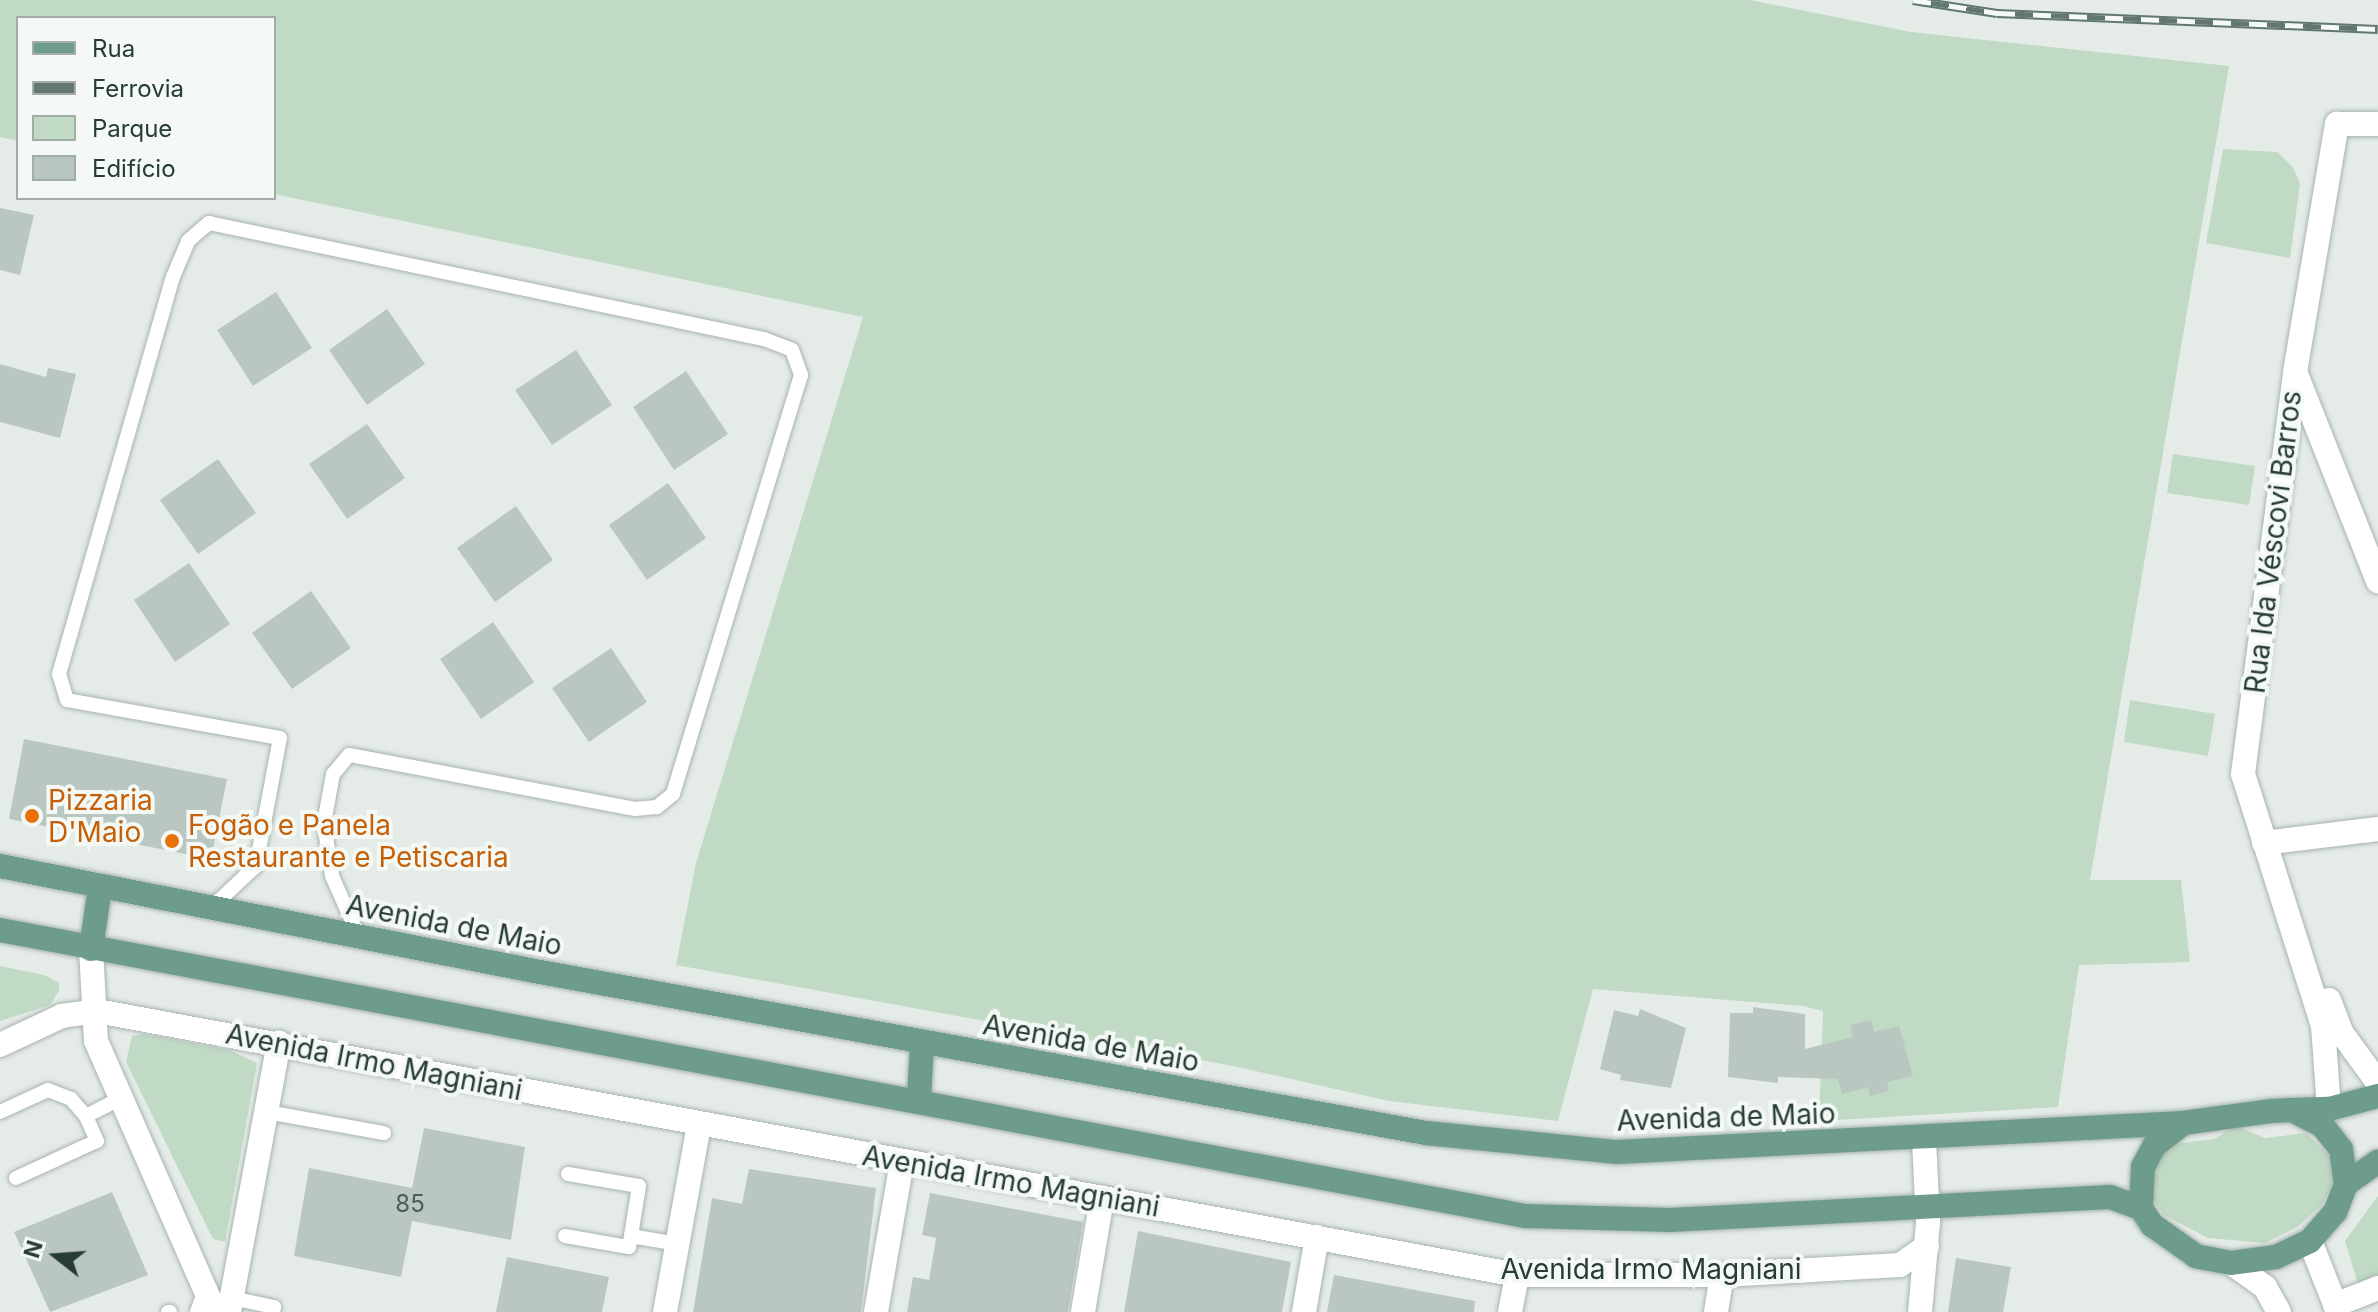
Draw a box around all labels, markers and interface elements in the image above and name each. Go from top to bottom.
legend [16,16,276,200]
text: Rua [92,34,135,63]
text: Ferrovia [92,74,184,103]
text: Parque [92,114,172,143]
text: Edifício [92,154,176,183]
street label: Rua Ida Véscovi Barros [2238,389,2308,695]
place label: Pizzaria D'Maio [48,783,153,849]
marker: Pizzaria D'Maio [23,807,41,825]
place label: Fogão e Panela Restaurante e Petiscaria [188,808,509,874]
marker: Fogão e Panela Restaurante e Petiscaria [163,832,181,850]
street label: Avenida de Maio [343,888,565,962]
street label: Avenida de Maio [980,1007,1202,1079]
street label: Avenida Irmo Magniani [223,1017,525,1107]
street label: Avenida de Maio [1616,1096,1836,1138]
street label: Avenida Irmo Magniani [860,1138,1162,1224]
house number: 85 [395,1190,425,1218]
north arrow [16,1216,96,1296]
text: N [18,1237,48,1261]
street label: Avenida Irmo Magniani [1500,1252,1802,1286]

